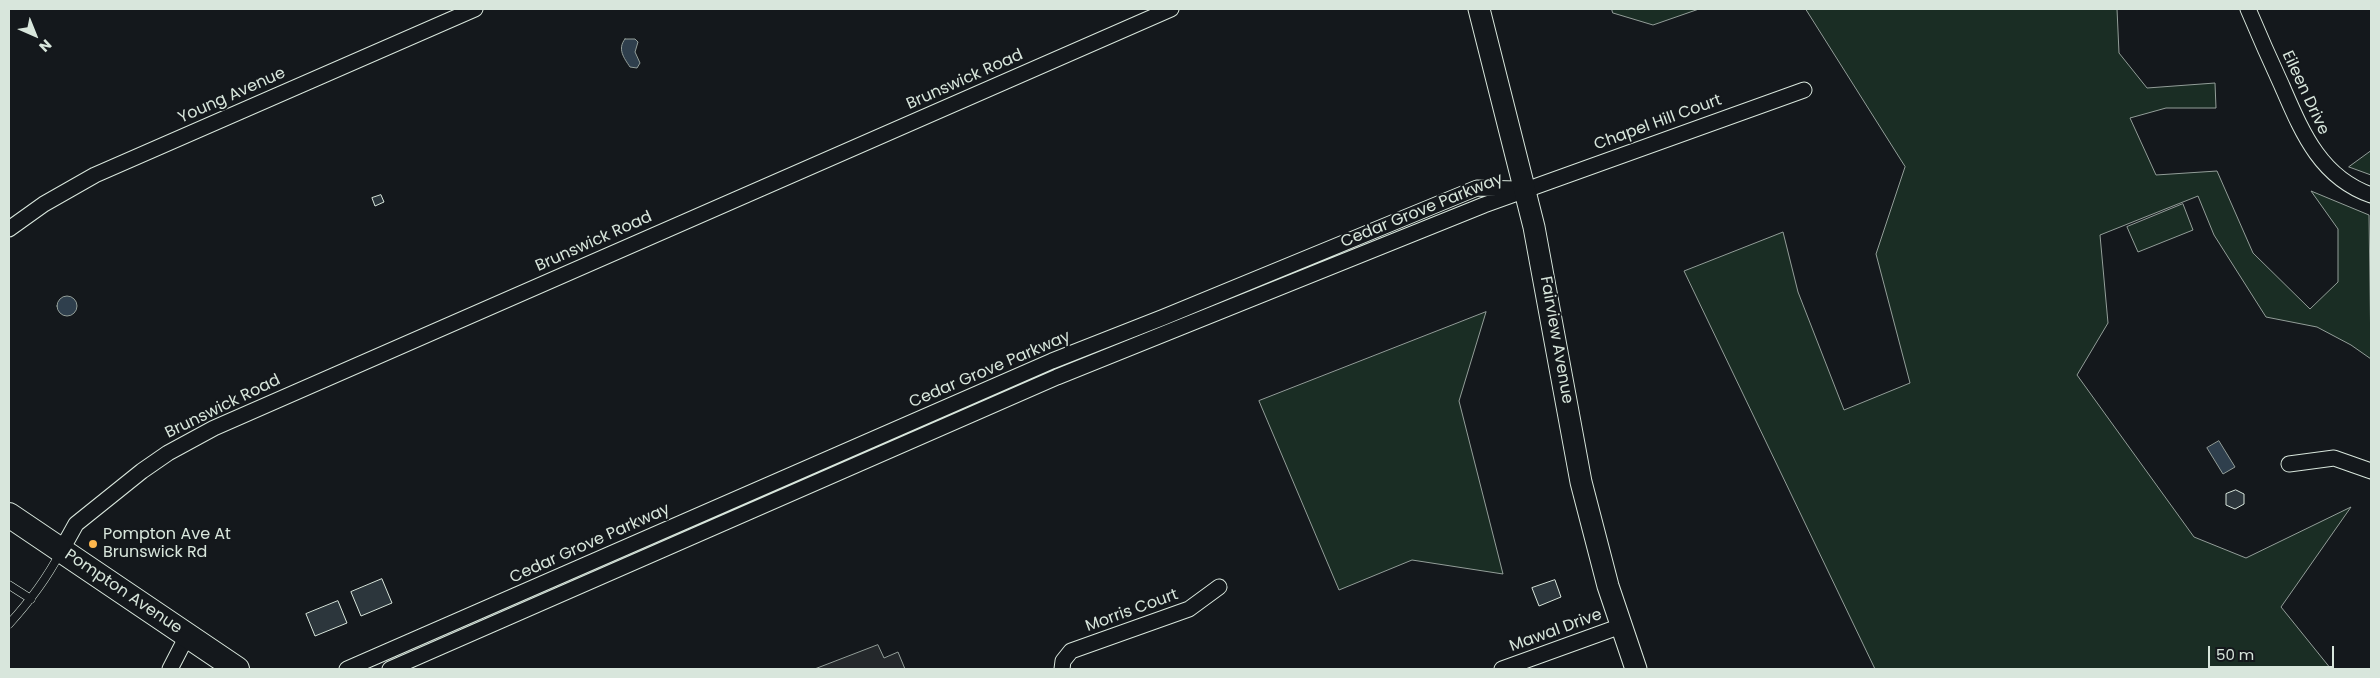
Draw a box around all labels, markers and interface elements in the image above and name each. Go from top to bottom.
north arrow [10,10,60,60]
text: N [35,35,56,57]
street label: Brunswick Road [904,46,1026,114]
street label: Eileen Drive [2277,48,2333,138]
street label: Young Avenue [175,64,289,128]
street label: Chapel Hill Court [1592,91,1724,155]
street label: Cedar Grove Parkway [1338,170,1506,252]
street label: Brunswick Road [533,208,655,276]
street label: Fairview Avenue [1535,275,1577,405]
street label: Cedar Grove Parkway [907,327,1073,413]
street label: Brunswick Road [162,371,284,443]
street label: Cedar Grove Parkway [507,500,673,588]
place label: Pompton Ave At Brunswick Rd [103,525,231,563]
marker: Pompton Ave At Brunswick Rd [87,538,99,550]
street label: Pompton Avenue [61,546,185,638]
street label: Morris Court [1083,585,1181,637]
street label: Mawal Drive [1507,605,1605,657]
scale bar [2210,636,2336,668]
text: 50 m [2216,644,2254,665]

